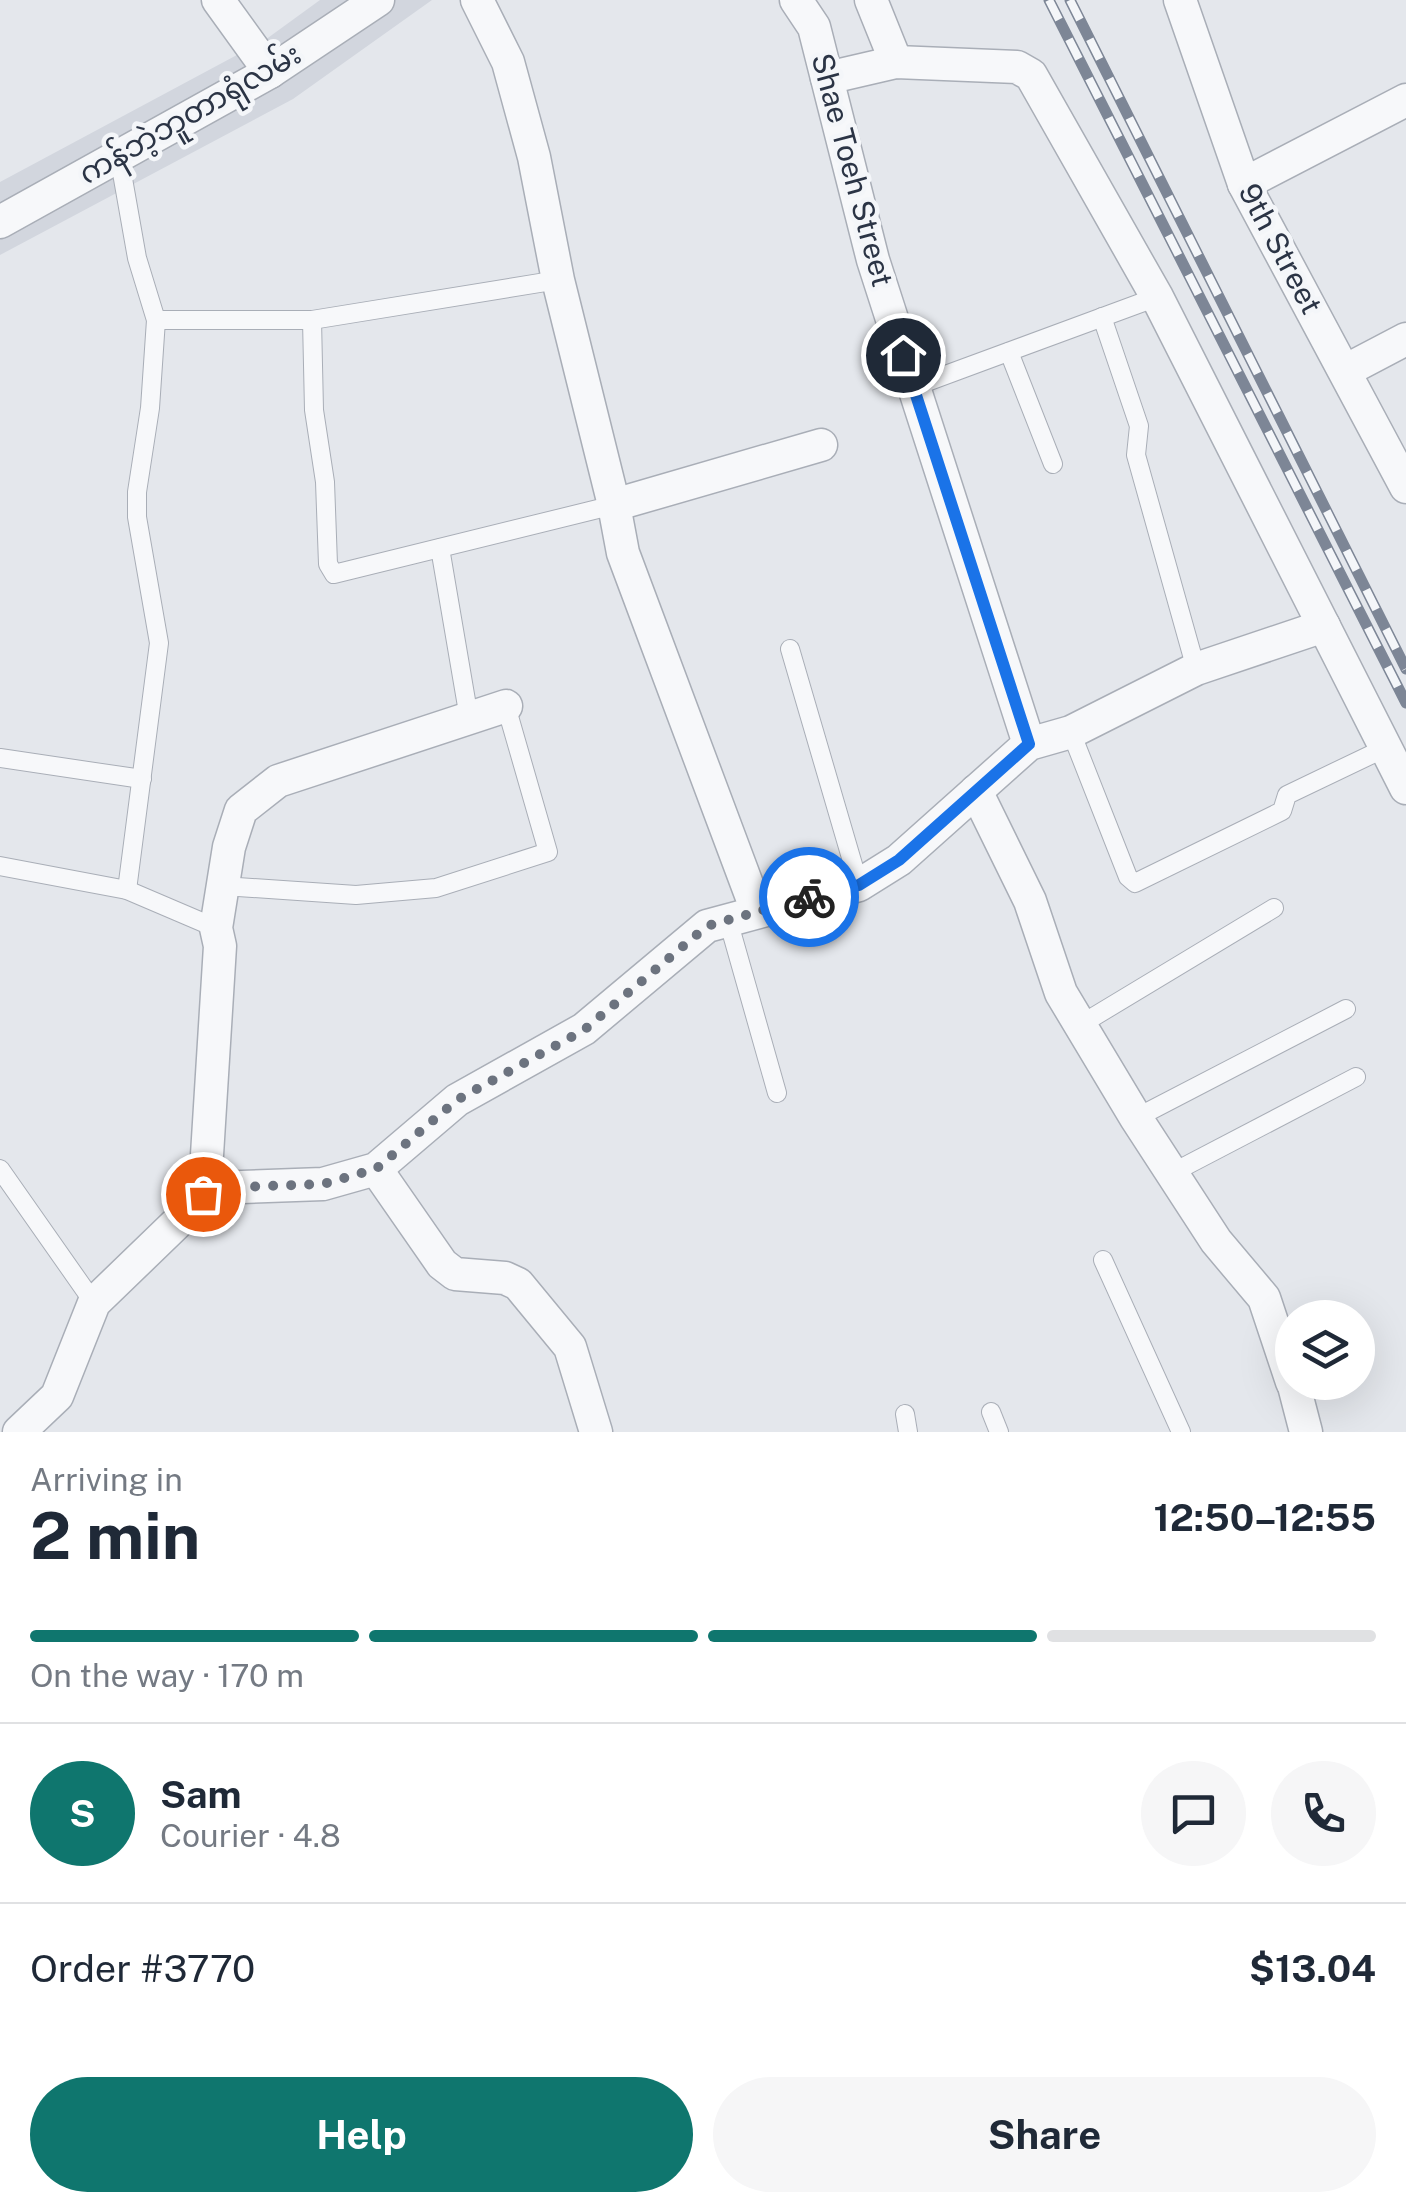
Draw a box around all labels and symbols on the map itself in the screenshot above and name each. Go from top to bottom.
street label: ကန်ဘဲ့ဘူတာရုံလမ်း [71,32,311,198]
street label: Shae Toeh Street [805,49,901,290]
street label: 9th Street [1232,177,1330,320]
pin [861,313,946,398]
courier [759,847,859,947]
pin [161,1152,246,1237]

